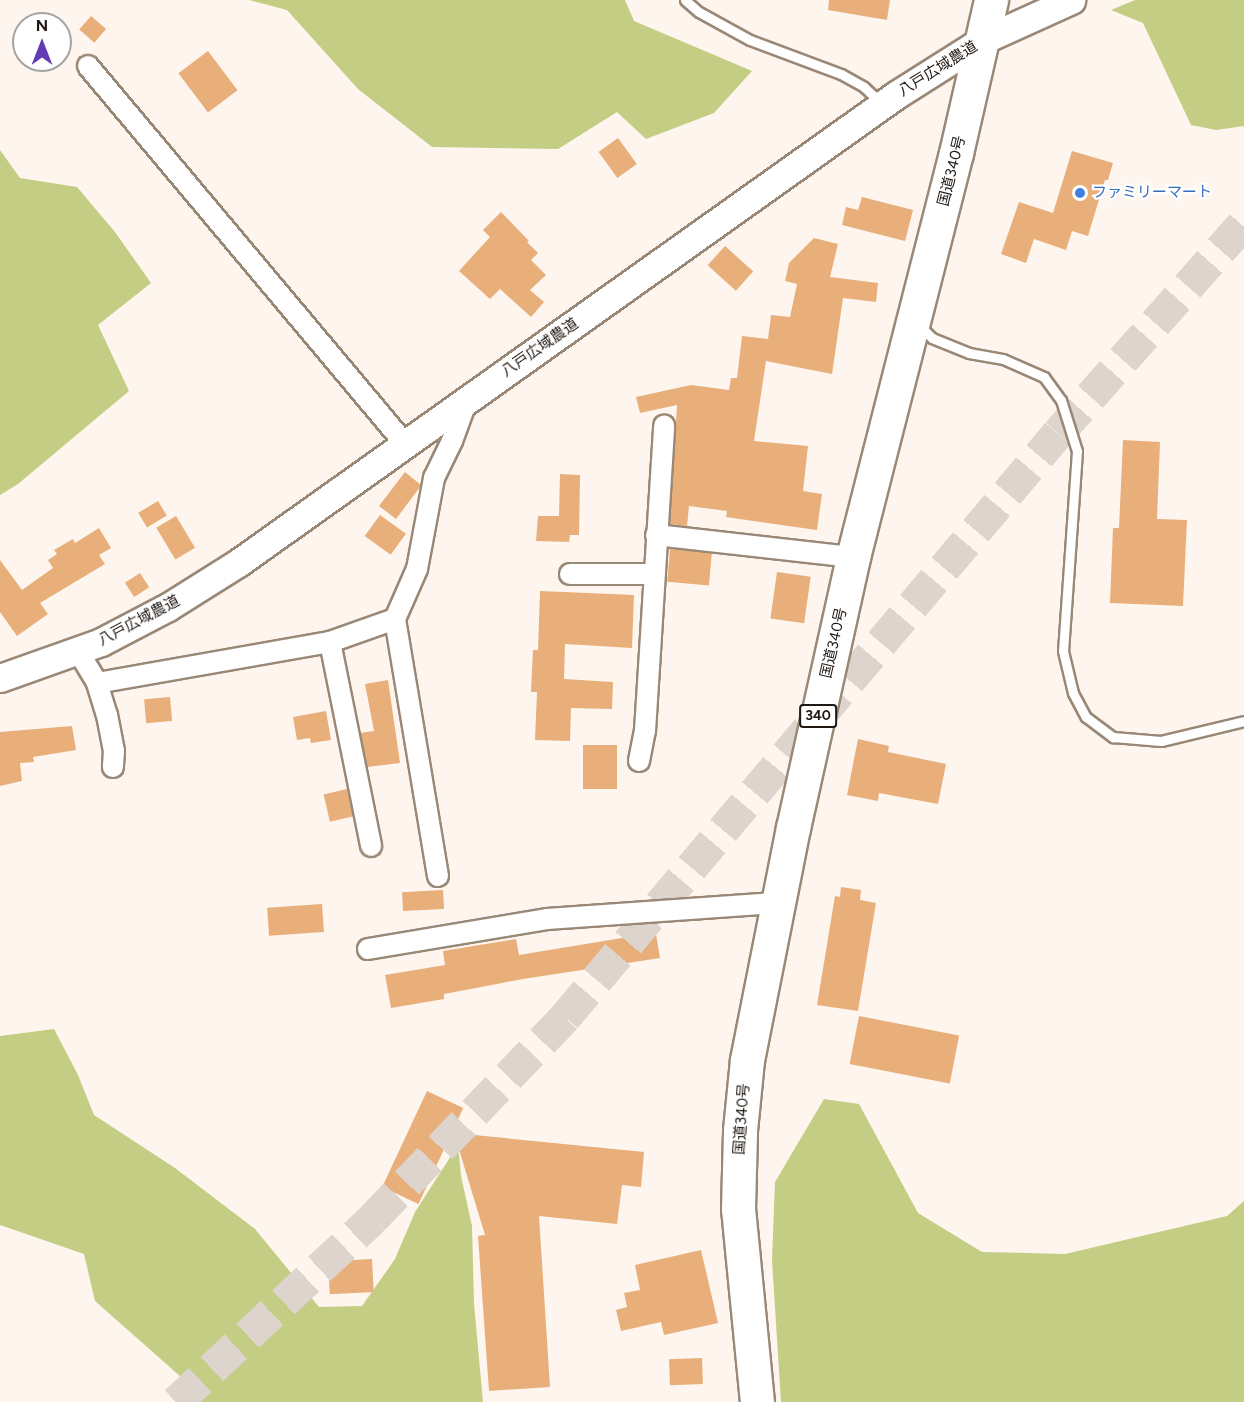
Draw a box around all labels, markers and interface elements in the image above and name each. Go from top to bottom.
north arrow [12,12,72,72]
text: N [36,16,48,35]
street label: 八戸広域農道 [895,38,981,100]
street label: 国道340号 [935,134,969,208]
place label: ファミリーマート [1092,184,1212,202]
marker: ファミリーマート [1073,186,1087,200]
street label: 八戸広域農道 [498,315,582,381]
street label: 八戸広域農道 [95,592,183,650]
street label: 国道340号 [817,606,851,680]
road number: 340 [798,705,838,727]
street label: 国道340号 [731,1082,753,1156]

